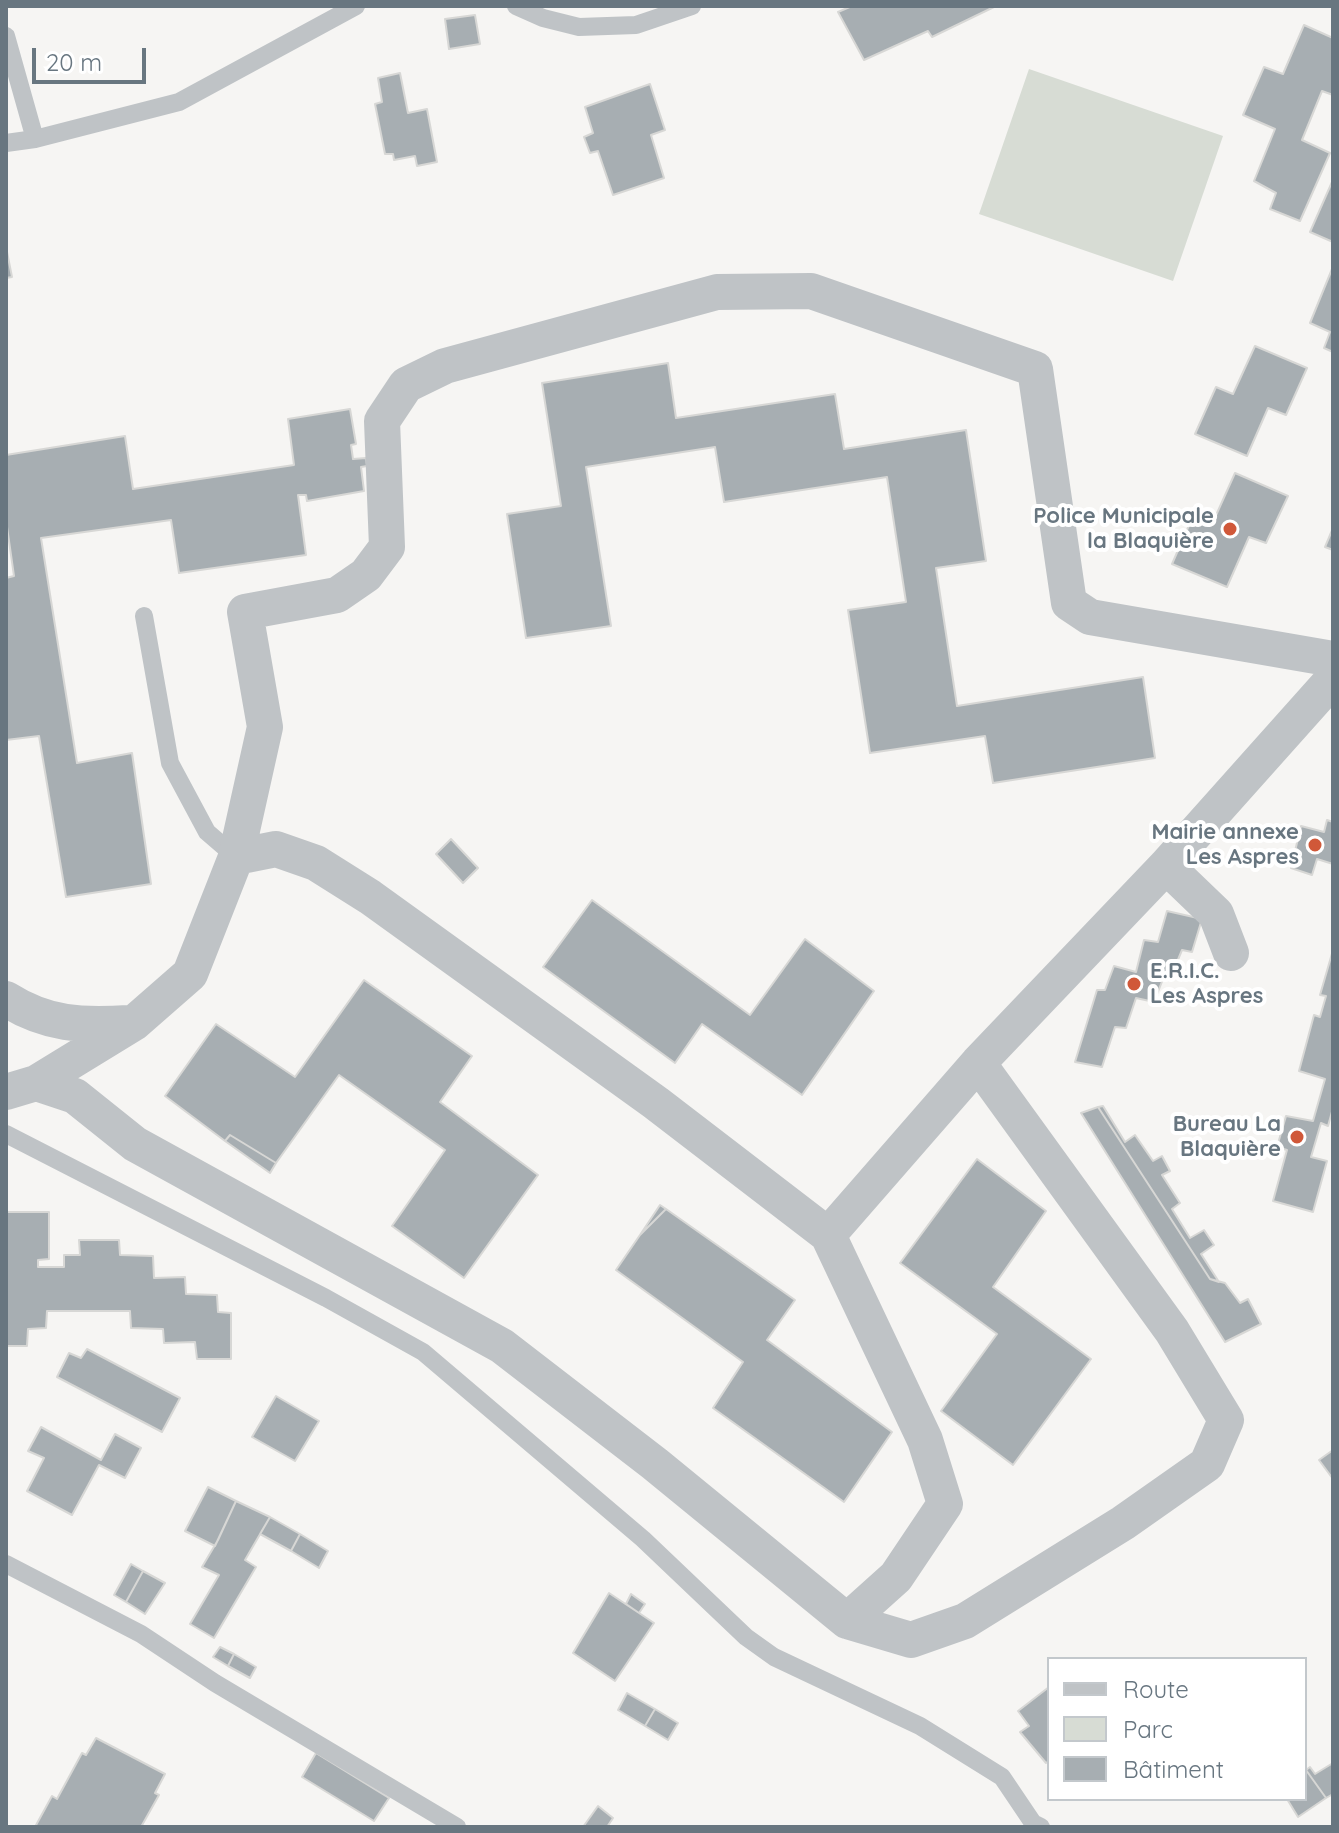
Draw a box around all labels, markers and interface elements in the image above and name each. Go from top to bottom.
scale bar [36,32,150,82]
text: 20 m [46,47,102,77]
place label: Police Municipale la Blaquière [1033,503,1214,554]
marker: Police Municipale la Blaquière [1221,520,1239,538]
place label: Mairie annexe Les Aspres [1151,819,1299,870]
marker: Mairie annexe Les Aspres [1306,836,1324,854]
place label: E.R.I.C. Les Aspres [1150,958,1263,1010]
marker: E.R.I.C. Les Aspres [1125,975,1143,993]
place label: Bureau La Blaquière [1173,1111,1281,1162]
marker: Bureau La Blaquière [1288,1128,1306,1146]
legend [1047,1657,1307,1801]
text: Route [1123,1674,1189,1704]
text: Parc [1123,1714,1173,1744]
text: Bâtiment [1123,1754,1224,1784]

